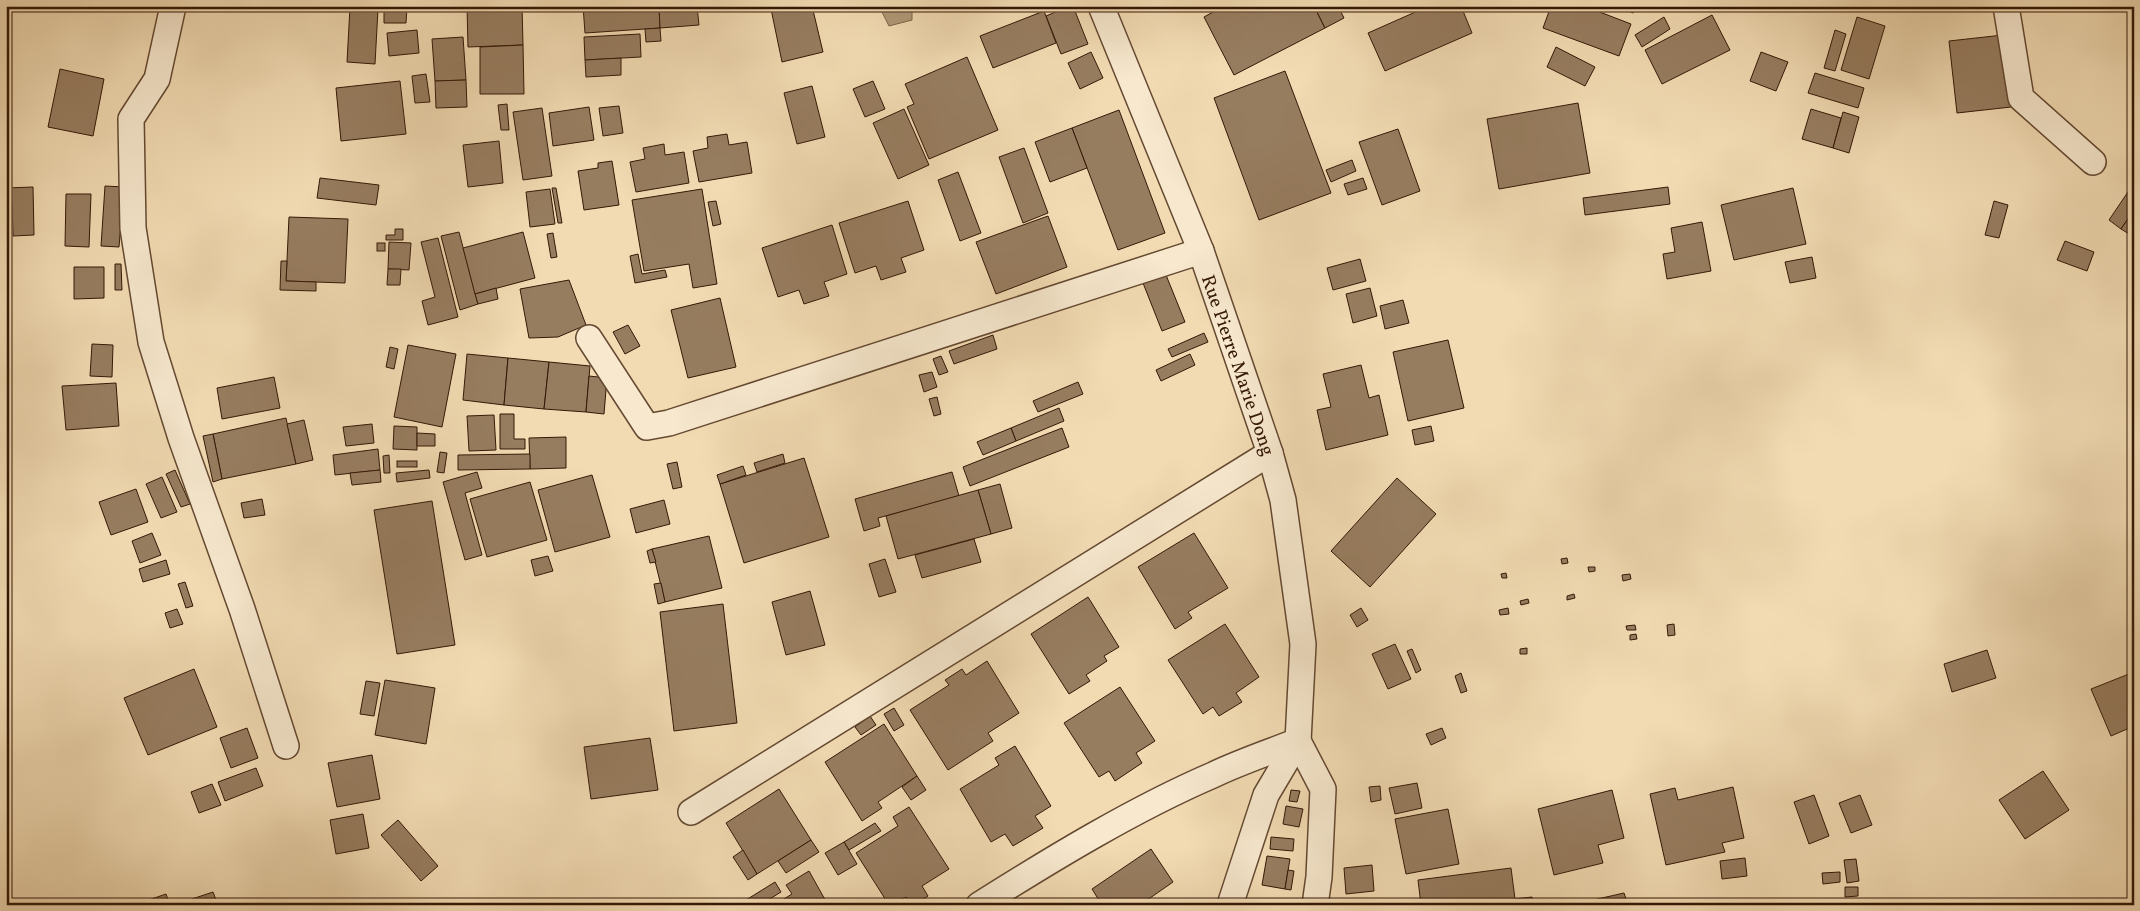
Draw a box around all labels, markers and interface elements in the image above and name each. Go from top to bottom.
street label: Rue Pierre Marie Dong [1194,272,1280,460]

